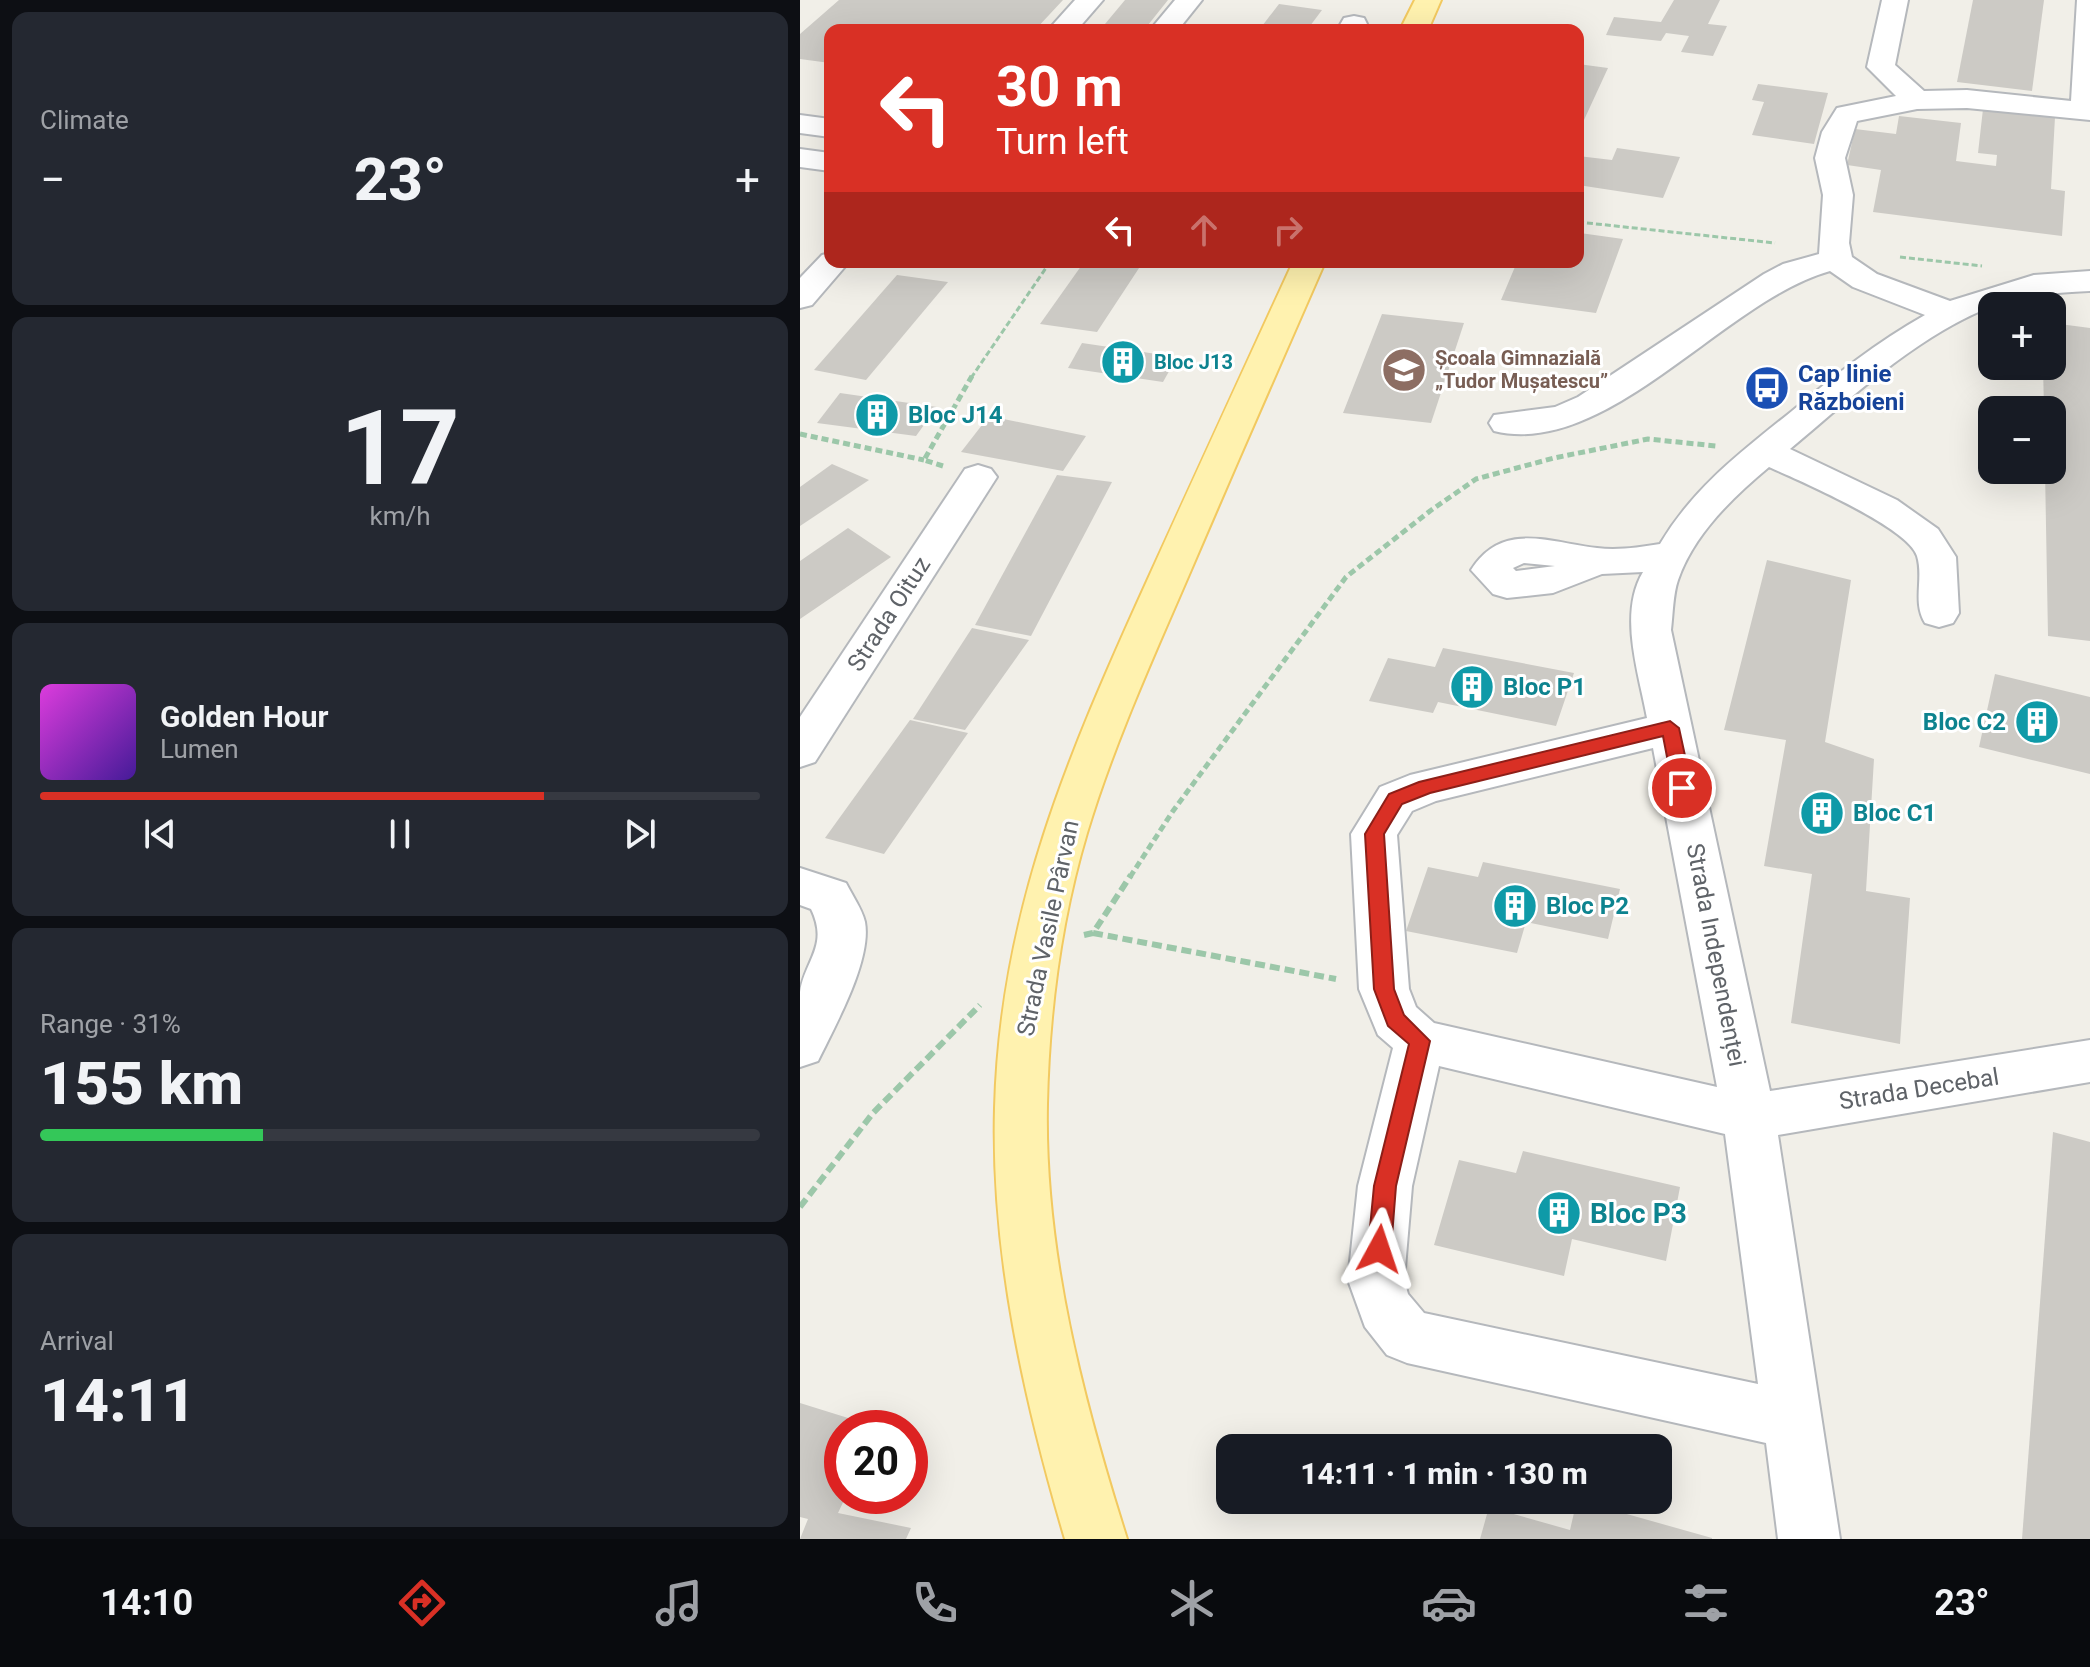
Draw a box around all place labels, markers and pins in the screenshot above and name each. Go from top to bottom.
building icon: Bloc J13 [1099,338,1147,386]
school or university icon: Școala Gimnazială „Tudor Mușatescu” [1380,346,1428,394]
place label: Școala Gimnazială „Tudor Mușatescu” [1435,346,1608,394]
place label: Bloc J13 [1154,350,1233,374]
place label: Cap linie Războieni [1798,360,1905,416]
bus stop icon: Cap linie Războieni [1743,364,1791,412]
building icon: Bloc J14 [853,391,901,439]
place label: Bloc J14 [908,401,1003,429]
building icon: Bloc P1 [1448,663,1496,711]
place label: Bloc P1 [1503,673,1586,701]
building icon: Bloc C2 [2013,698,2061,746]
place label: Bloc C2 [1923,708,2006,736]
pin [1648,754,1716,822]
building icon: Bloc C1 [1798,789,1846,837]
place label: Bloc C1 [1853,799,1936,827]
building icon: Bloc P2 [1491,882,1539,930]
place label: Bloc P2 [1546,892,1629,920]
building icon: Bloc P3 [1535,1189,1583,1237]
place label: Bloc P3 [1590,1197,1687,1230]

